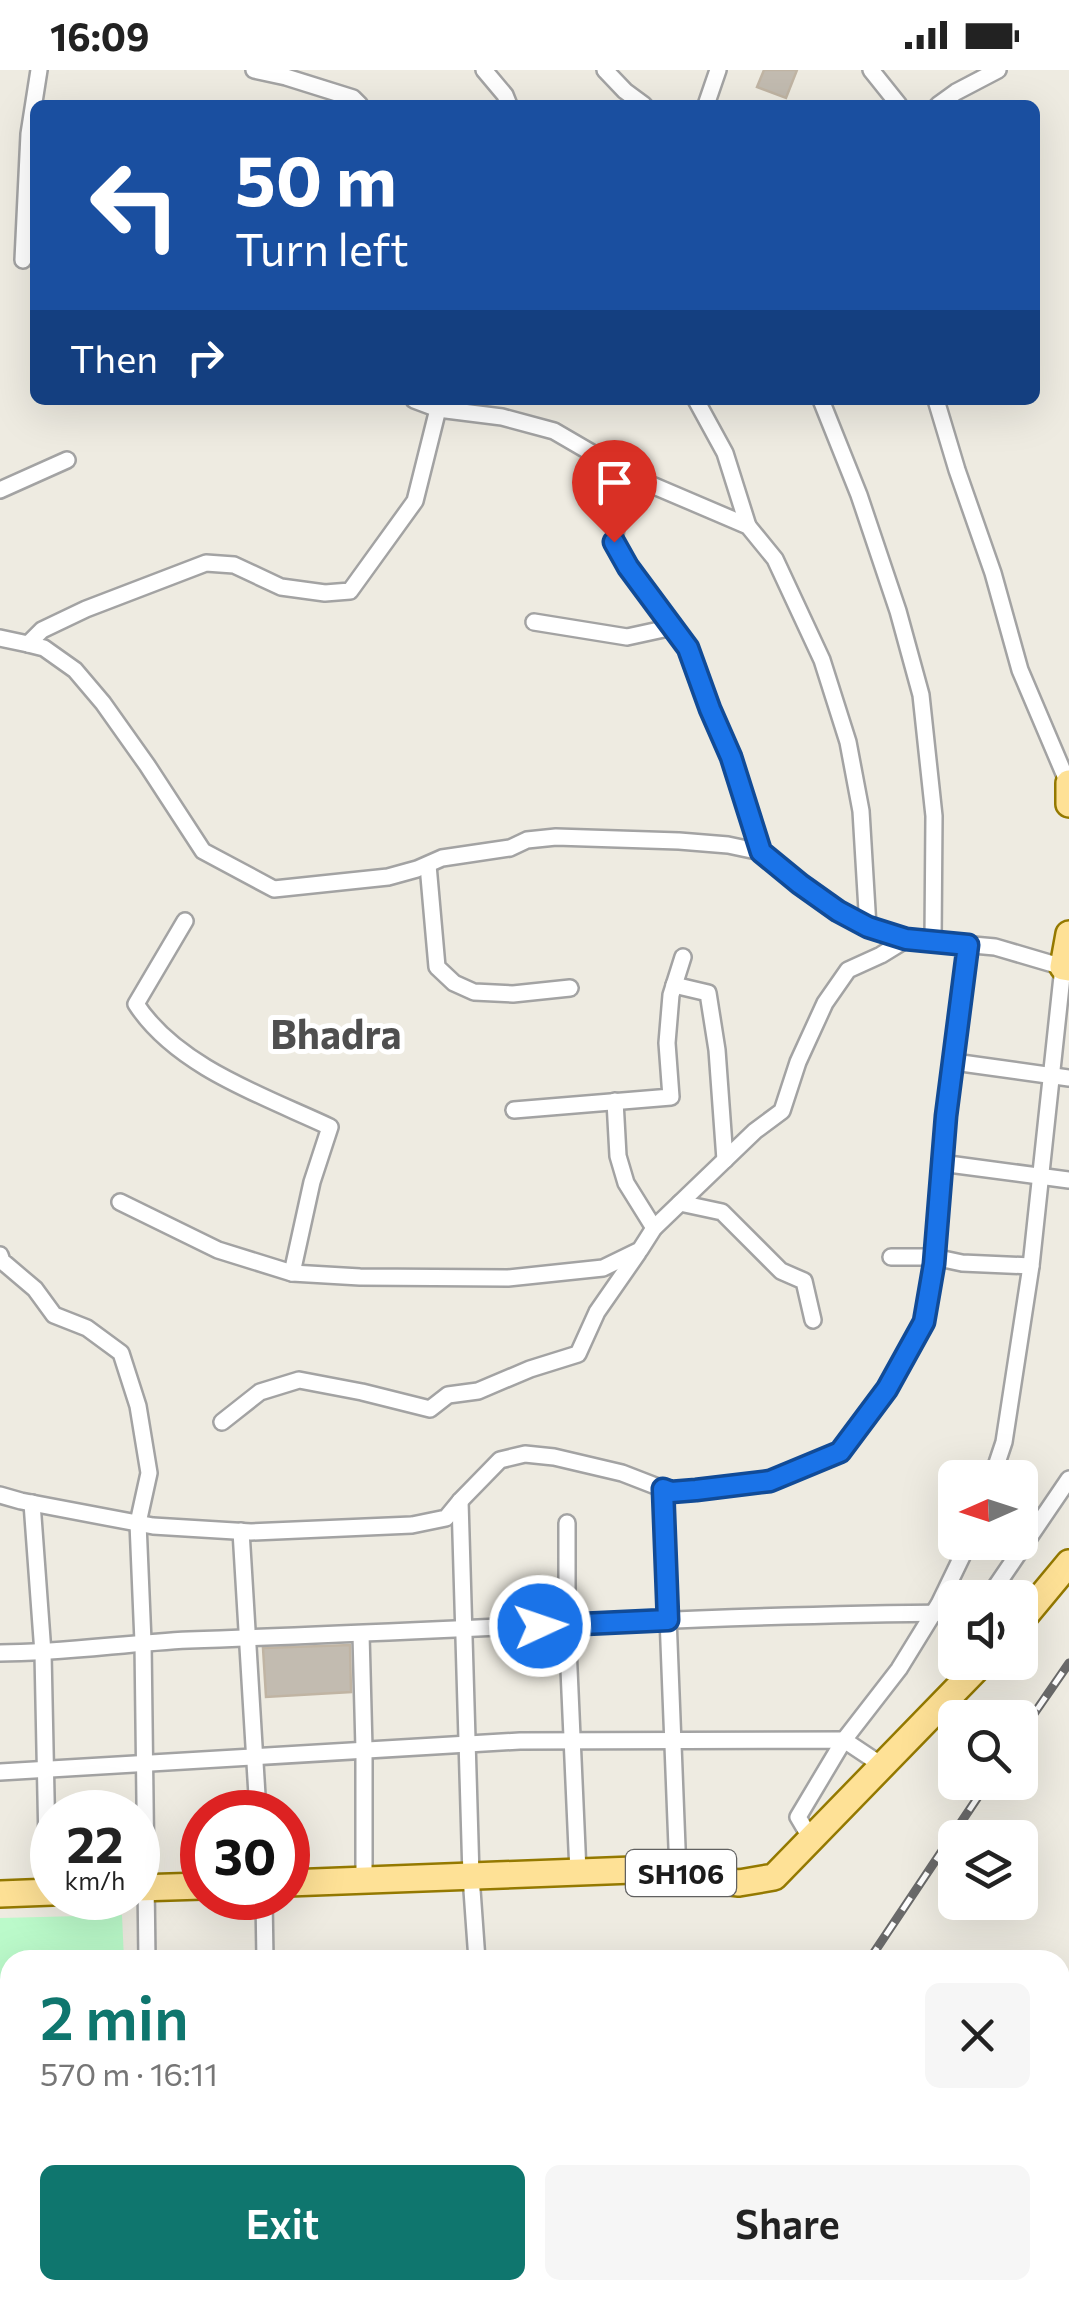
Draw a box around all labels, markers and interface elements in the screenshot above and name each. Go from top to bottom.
text: 16:09 [50,12,149,59]
text: 50 m [235,135,397,220]
icon: left [70,140,200,270]
text: Turn left [235,220,409,275]
icon: right [178,330,233,385]
text: Then [70,334,158,381]
pin [572,440,657,543]
icon: arrive [587,455,642,510]
district label: Bhadra [270,1008,402,1057]
north arrow [938,1460,1038,1560]
map controls [938,1460,1038,1920]
position arrow [488,1574,592,1678]
button: sound [938,1580,1038,1680]
button: search [938,1700,1038,1800]
speed limit sign: 30 [180,1790,310,1920]
text: 22 [67,1812,123,1873]
button: layers [938,1820,1038,1920]
road number: SH106 [626,1850,736,1896]
text: km/h [65,1865,125,1895]
text: 2 min [40,1979,189,2052]
button: close [925,1983,1030,2088]
text: 570 m · 16:11 [40,2053,218,2093]
button: Exit [40,2165,525,2280]
button: Share [545,2165,1030,2280]

